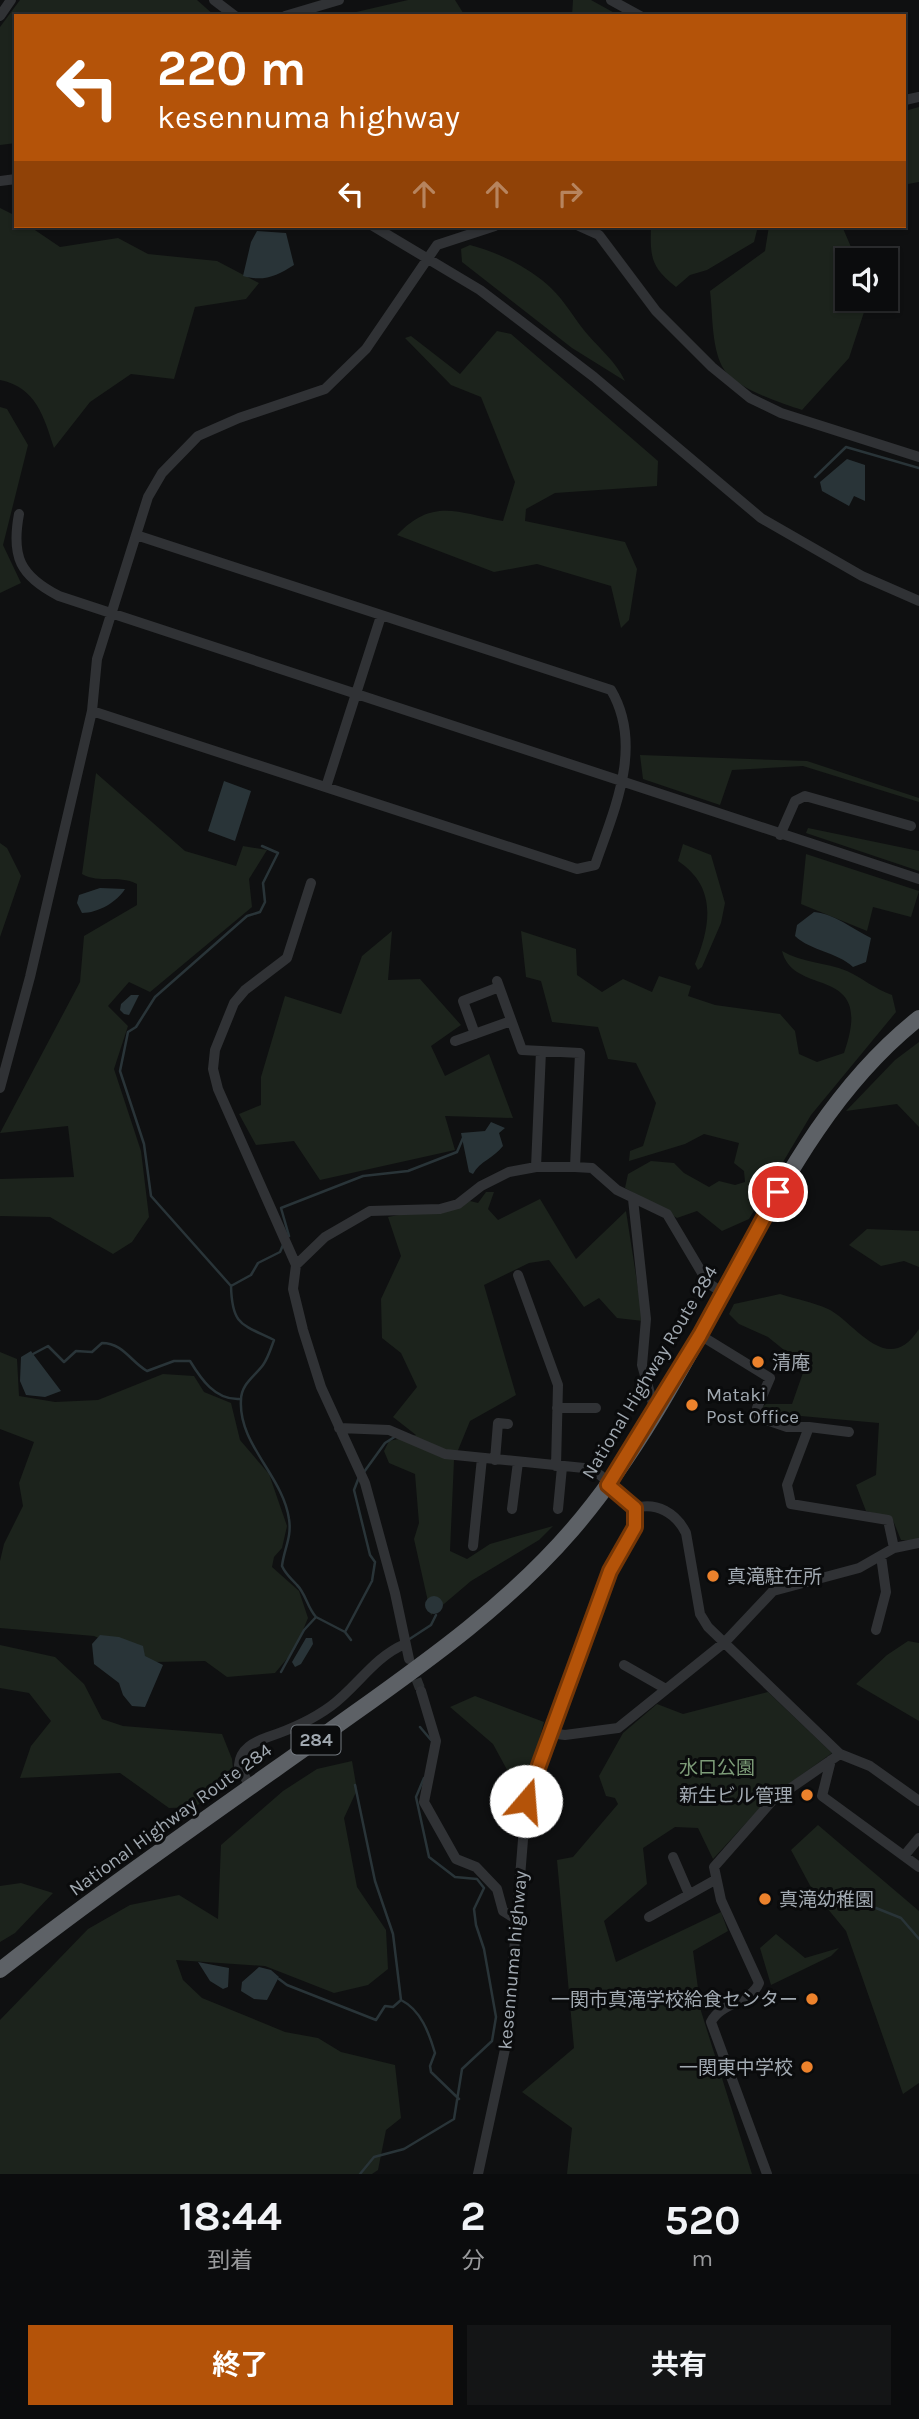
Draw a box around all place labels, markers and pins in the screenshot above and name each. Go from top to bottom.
pin [748,1162,808,1222]
place label: 清庵 [772,1352,810,1374]
marker: 清庵 [750,1354,766,1370]
place label: Mataki Post Office [706,1384,799,1428]
marker: Mataki Post Office [684,1397,700,1413]
place label: 真滝駐在所 [727,1566,822,1588]
marker: 真滝駐在所 [705,1568,721,1584]
place label: 新生ビル管理 [679,1785,793,1807]
marker: 新生ビル管理 [799,1787,815,1803]
place label: 真滝幼稚園 [779,1889,874,1911]
marker: 真滝幼稚園 [757,1891,773,1907]
place label: 一関市真滝学校給食センター [551,1989,798,2011]
marker: 一関市真滝学校給食センター [804,1991,820,2007]
place label: 一関東中学校 [679,2057,793,2079]
marker: 一関東中学校 [799,2059,815,2075]

